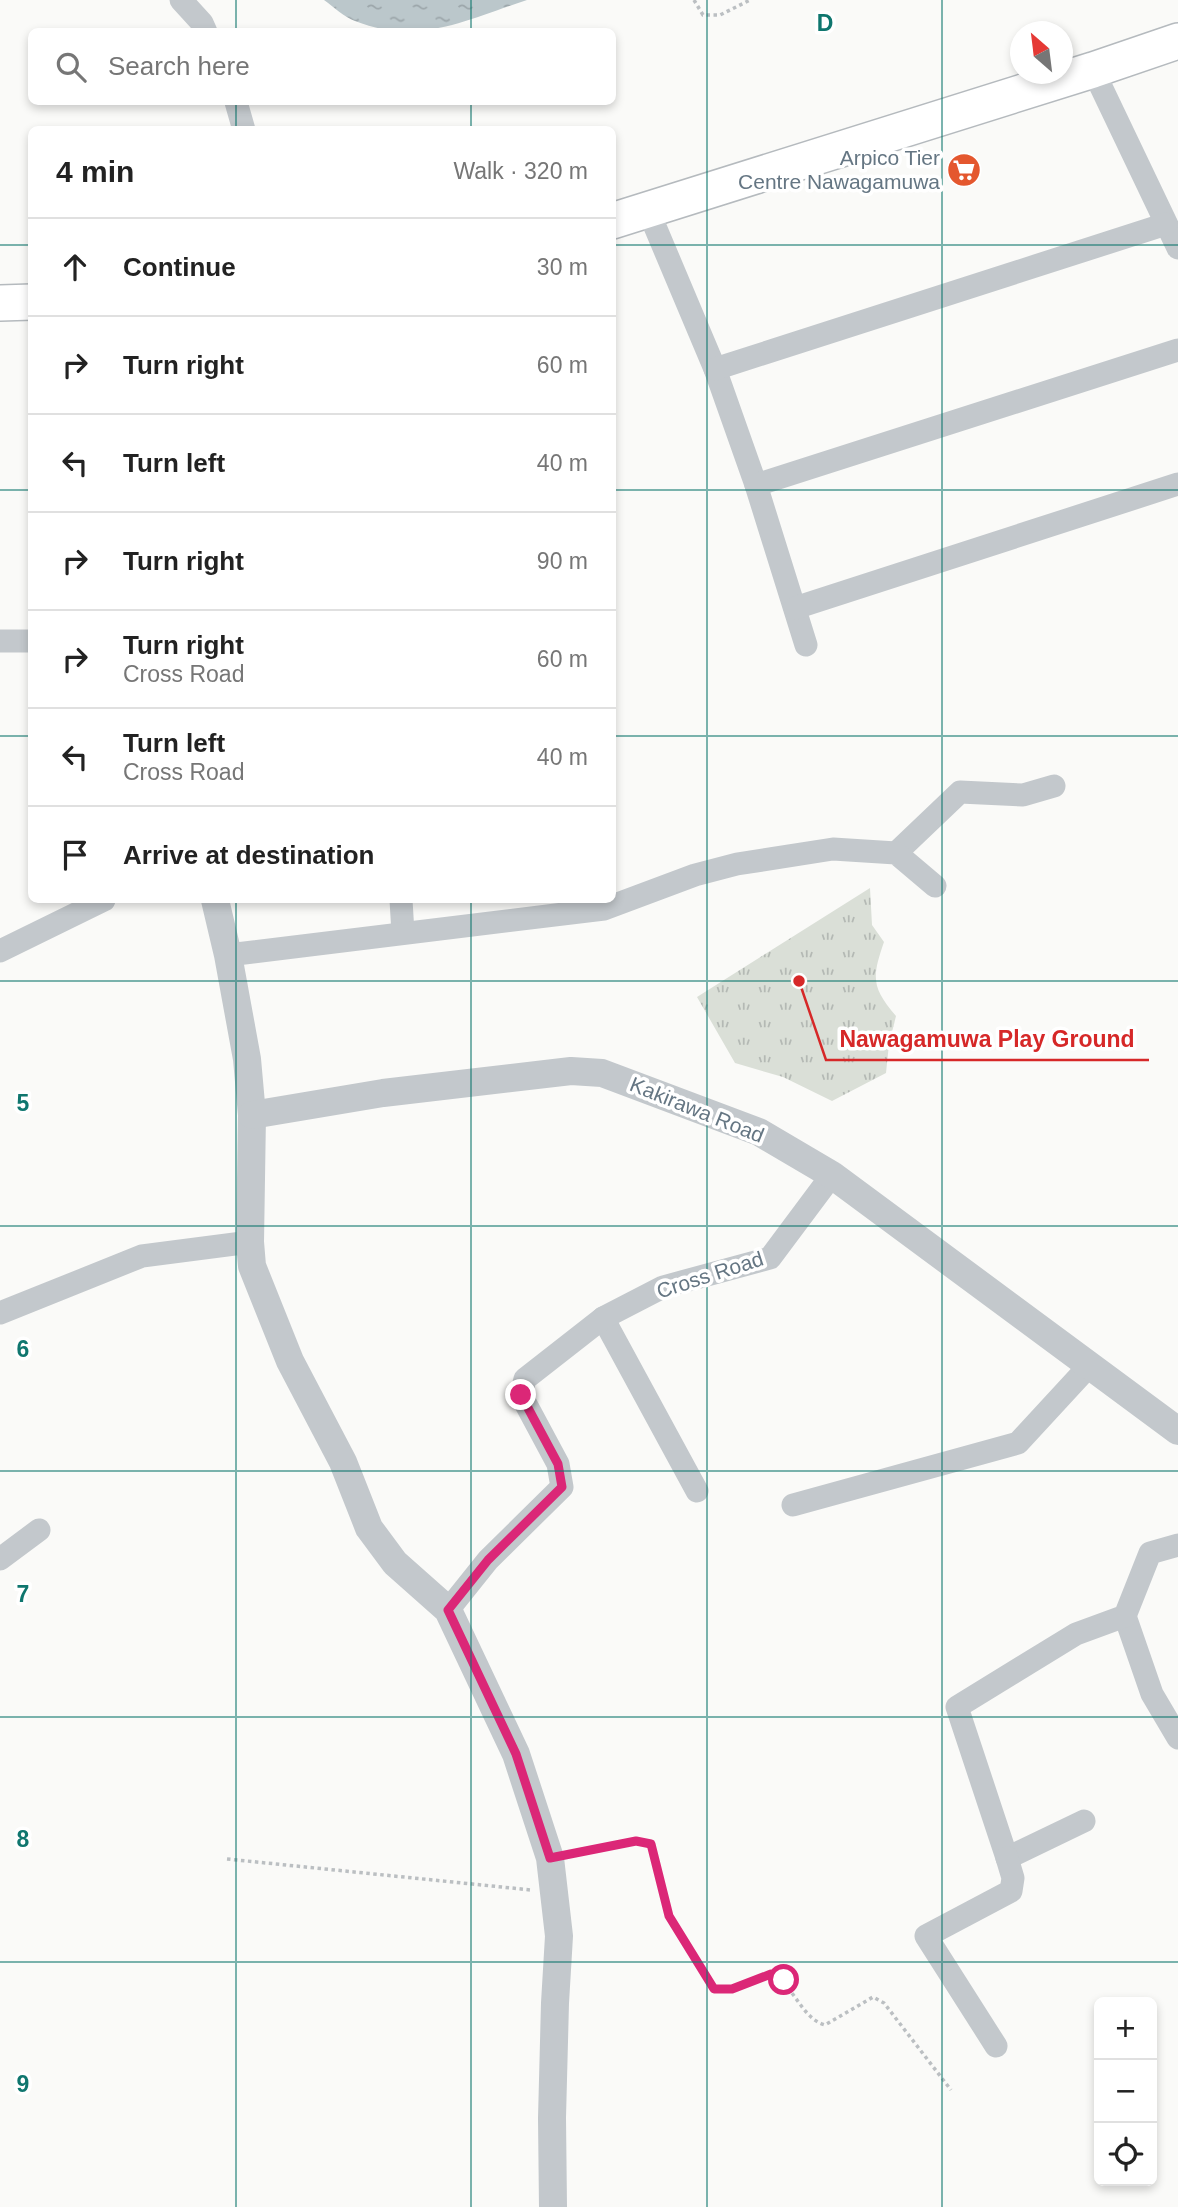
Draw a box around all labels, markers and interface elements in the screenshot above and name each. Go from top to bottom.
text: D [817,10,833,36]
north arrow [1010,21,1073,84]
search box [28,28,616,105]
icon: search [52,48,90,86]
text: Search here [108,51,250,81]
place label: Arpico Tier Centre Nawagamuwa [738,146,940,193]
supermarket icon: Arpico Tier Centre Nawagamuwa [945,151,983,189]
text: 4 min [56,155,134,188]
text: Walk · 320 m [453,158,588,184]
icon: ahead [56,248,94,286]
text: Continue [123,252,236,282]
text: 30 m [537,254,588,280]
icon: right [56,346,94,384]
text: Turn right [123,350,244,380]
text: 60 m [537,352,588,378]
icon: left [56,444,94,482]
text: Turn left [123,448,225,478]
text: 40 m [537,450,588,476]
icon: right [56,542,94,580]
text: Turn right [123,546,244,576]
text: 90 m [537,548,588,574]
text: Turn right [123,630,244,660]
icon: right [56,640,94,678]
text: 60 m [537,646,588,672]
text: Cross Road [123,661,244,687]
text: Turn left [123,728,225,758]
icon: left [56,738,94,776]
text: 40 m [537,744,588,770]
text: Cross Road [123,759,244,785]
icon: arrive [56,836,94,874]
text: Arrive at destination [123,840,374,870]
callout: Nawagamuwa Play Ground [826,1016,1149,1060]
text: Nawagamuwa Play Ground [839,1026,1135,1052]
street label: Kakirawa Road [627,1072,768,1147]
text: 5 [17,1090,30,1116]
street label: Cross Road [654,1246,766,1303]
text: 6 [17,1336,29,1362]
route end [505,1379,536,1410]
text: 7 [17,1581,29,1607]
text: 8 [17,1826,30,1852]
route start [768,1964,799,1995]
map controls [1094,1997,1157,2186]
button: + [1094,1997,1157,2060]
button: − [1094,2060,1157,2123]
text: 9 [17,2071,29,2097]
button: locate [1094,2123,1157,2186]

